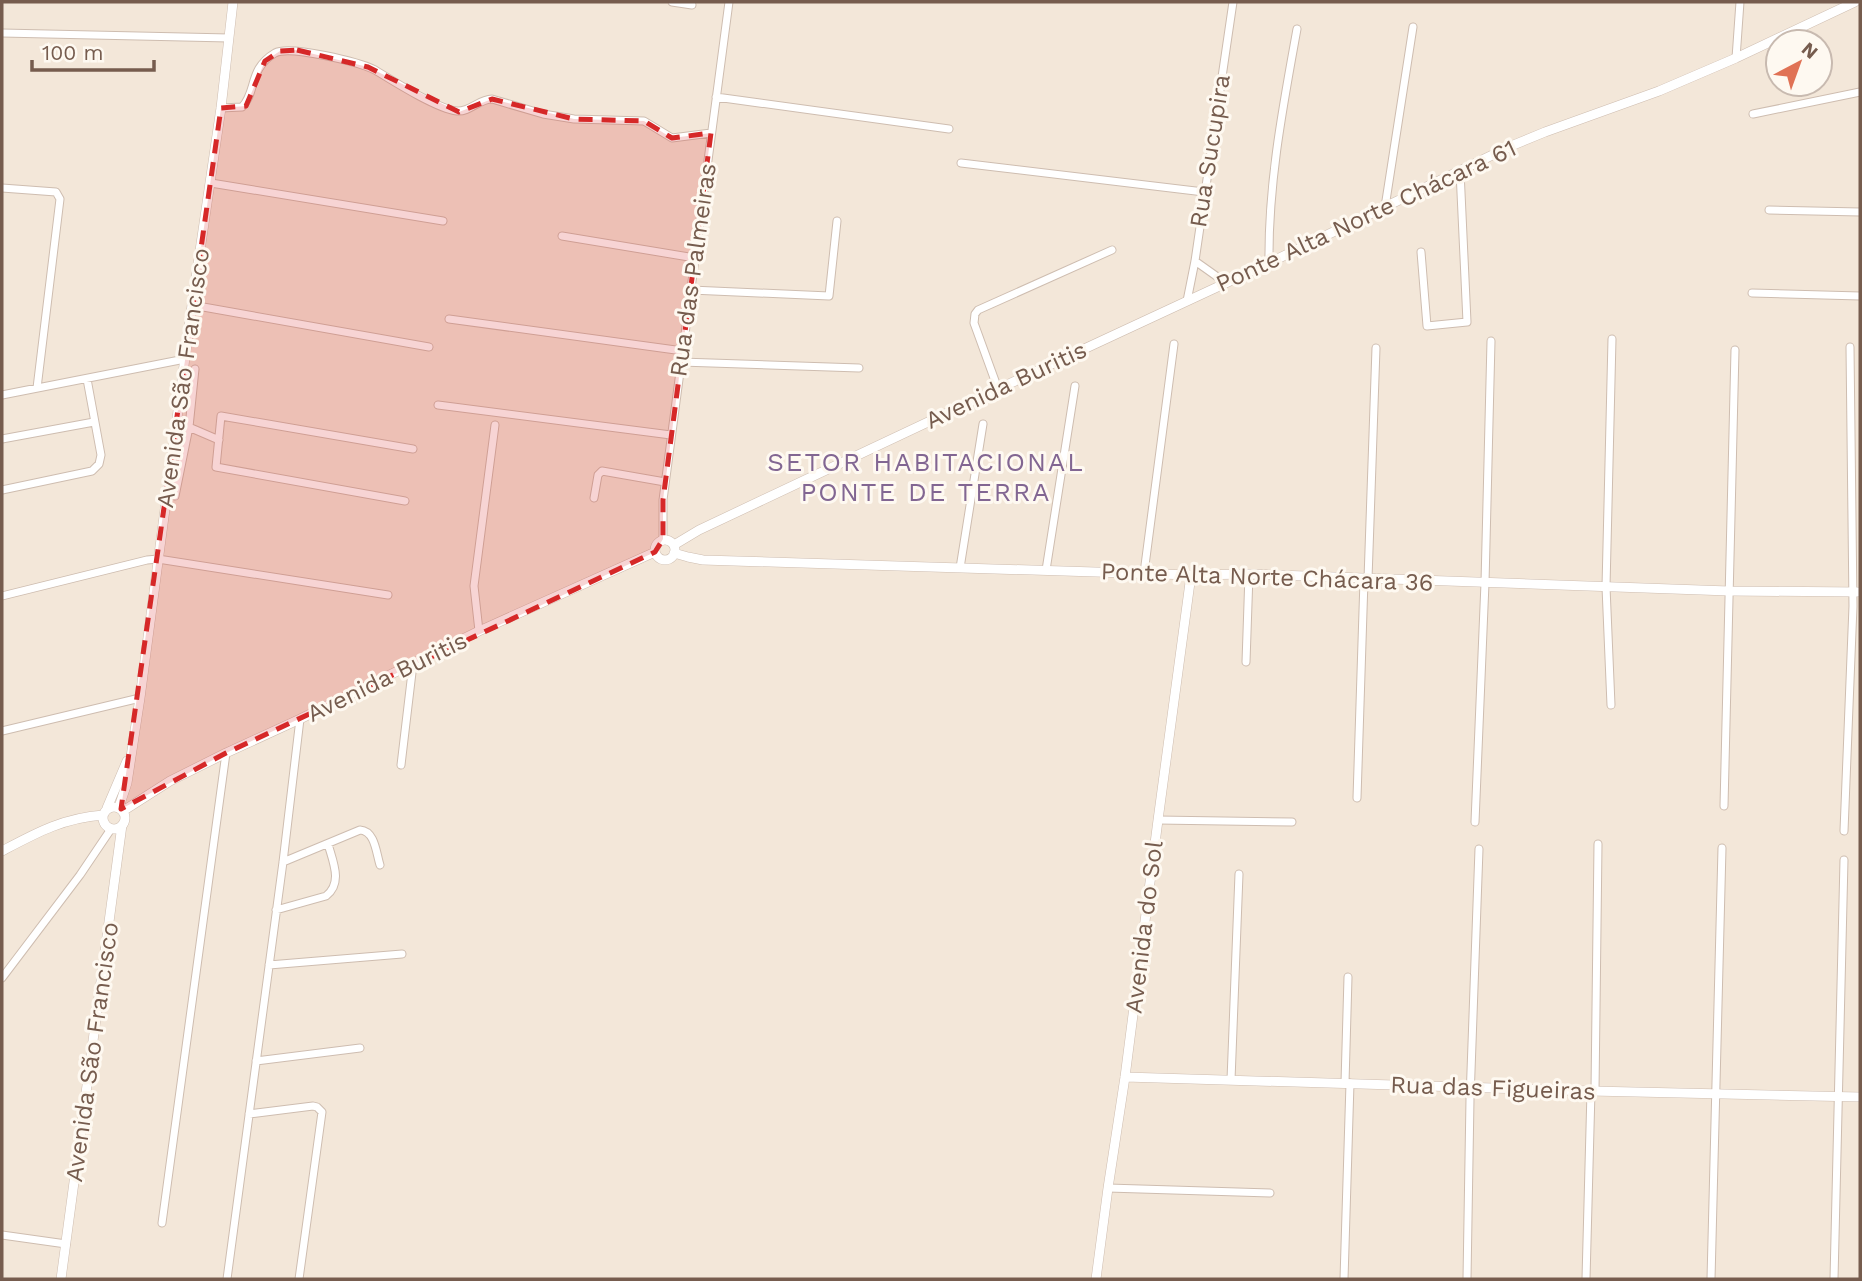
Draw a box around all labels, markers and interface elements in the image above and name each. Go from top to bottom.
scale bar [32,28,154,72]
north arrow [1764,28,1834,98]
text: N [1797,37,1823,64]
text: 100 m [42,40,104,65]
street label: Rua Sucupira [1184,73,1236,229]
street label: Ponte Alta Norte Chácara 61 [1211,134,1521,298]
street label: Rua das Palmeiras [664,161,722,379]
street label: Avenida São Francisco [151,246,215,510]
street label: Avenida Buritis [921,335,1091,435]
district label: SETOR HABITACIONAL PONTE DE TERRA [767,447,1085,507]
street label: Ponte Alta Norte Chácara 36 [1100,557,1434,597]
street label: Avenida Buritis [302,626,472,728]
street label: Avenida do Sol [1120,838,1169,1015]
street label: Avenida São Francisco [60,920,124,1184]
street label: Rua das Figueiras [1390,1070,1596,1106]

